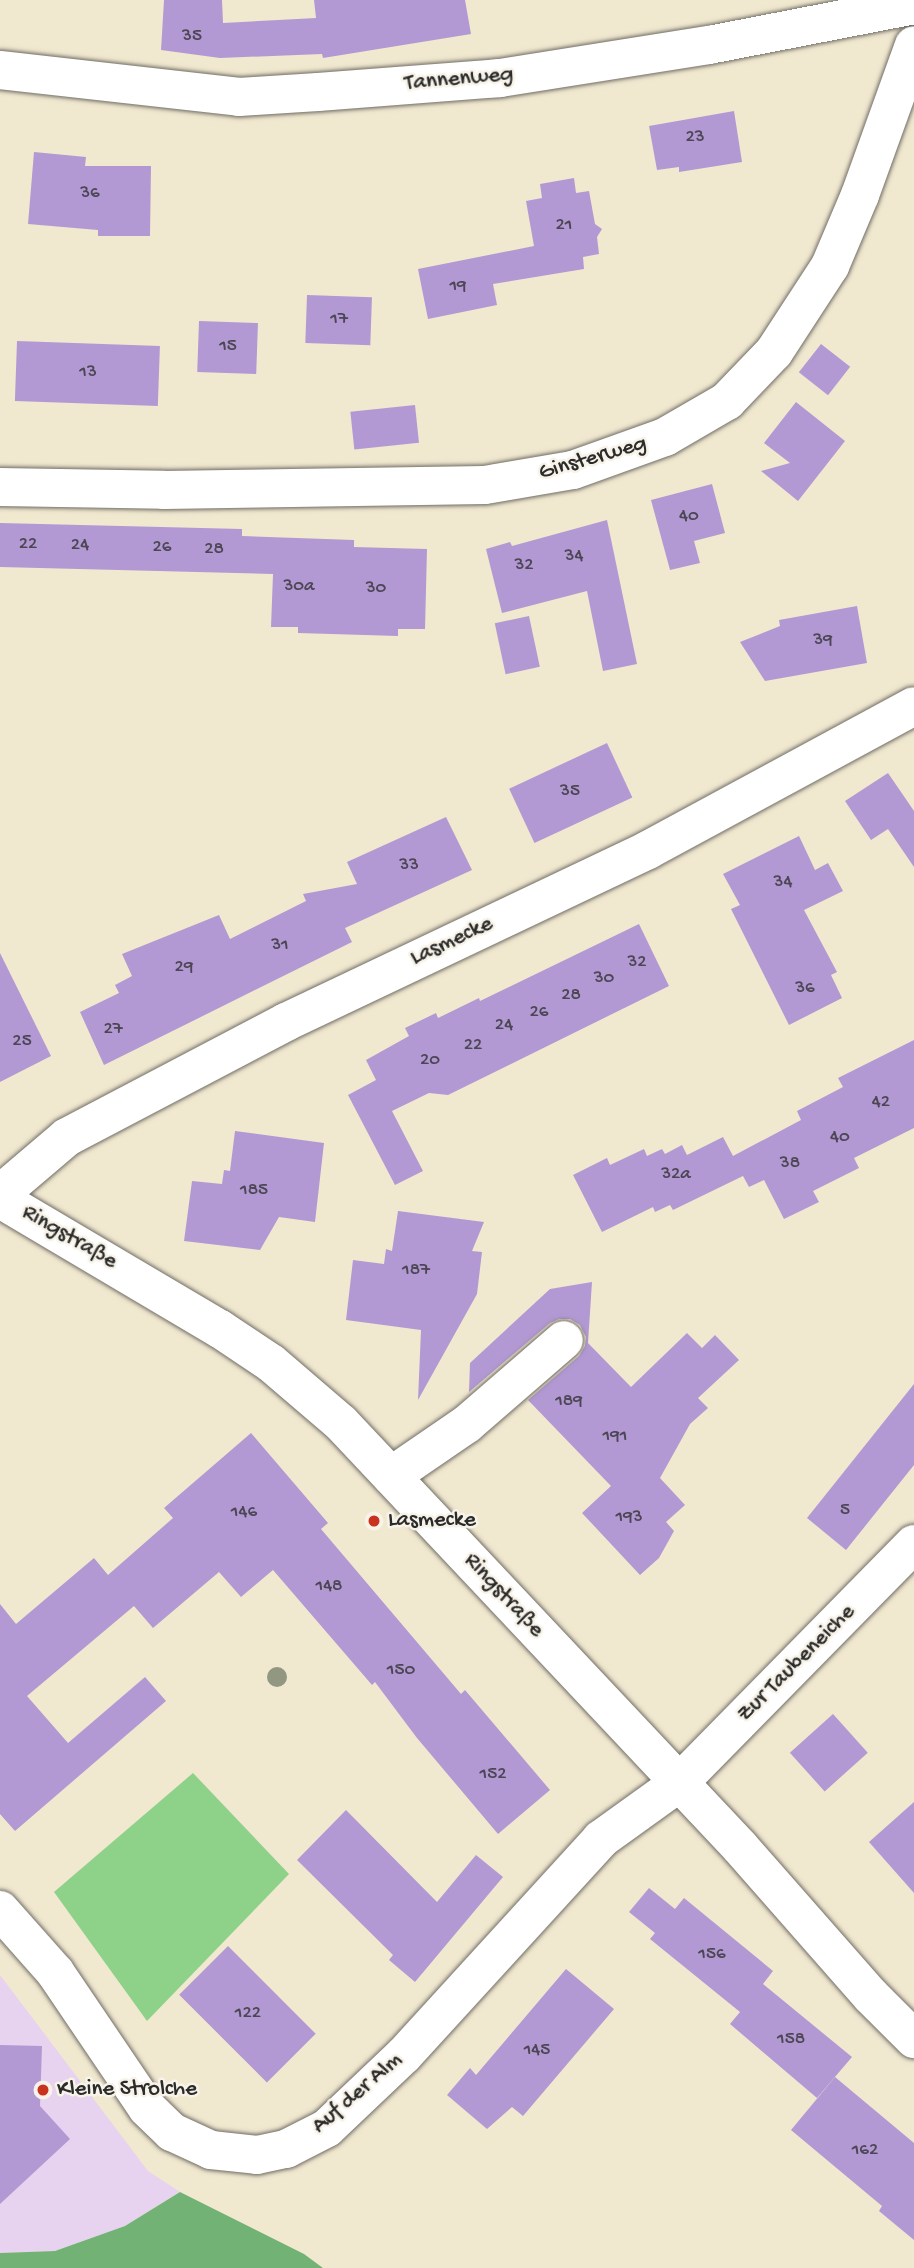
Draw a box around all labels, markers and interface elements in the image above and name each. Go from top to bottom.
house number: 35 [182,26,202,48]
street label: Tannenweg [403,62,515,98]
house number: 23 [685,127,705,149]
house number: 36 [80,183,100,205]
house number: 21 [556,215,572,237]
house number: 19 [449,276,467,298]
house number: 17 [330,309,348,331]
house number: 15 [219,336,237,358]
house number: 13 [79,362,97,384]
street label: Ginsterweg [536,430,650,488]
house number: 40 [679,506,699,528]
house number: 22 [19,534,37,556]
house number: 24 [71,535,89,557]
house number: 26 [153,537,171,559]
house number: 28 [204,539,224,561]
house number: 34 [565,546,583,568]
house number: 32 [514,555,534,577]
house number: 30a [283,576,315,598]
house number: 30 [366,578,386,600]
house number: 39 [813,630,833,652]
house number: 35 [560,781,580,803]
house number: 33 [399,855,419,877]
house number: 34 [774,872,792,894]
street label: Lasmecke [406,911,498,973]
house number: 31 [271,935,289,957]
house number: 32 [627,952,647,974]
house number: 29 [175,957,193,979]
house number: 30 [594,968,614,990]
house number: 36 [795,978,815,1000]
house number: 28 [561,985,581,1007]
house number: 26 [530,1002,548,1024]
house number: 24 [495,1015,513,1037]
house number: 27 [103,1019,123,1041]
house number: 25 [12,1031,32,1053]
house number: 22 [464,1035,482,1057]
house number: 20 [420,1050,440,1072]
house number: 42 [872,1092,890,1114]
house number: 40 [830,1127,850,1149]
house number: 38 [780,1153,800,1175]
house number: 32a [661,1164,691,1186]
house number: 185 [240,1180,268,1202]
street label: Ringstraße [16,1200,122,1276]
house number: 187 [402,1260,430,1282]
house number: 189 [555,1391,583,1413]
house number: 191 [603,1426,627,1448]
house number: 5 [840,1500,850,1522]
house number: 146 [231,1502,257,1524]
place label: Lasmecke [388,1507,476,1535]
house number: 193 [615,1507,643,1529]
marker: Lasmecke [366,1513,382,1529]
street label: Ringstraße [457,1548,549,1644]
house number: 148 [315,1576,343,1598]
street label: Zur Taubeneiche [732,1599,862,1729]
house number: 150 [387,1660,415,1682]
house number: 152 [480,1764,506,1786]
house number: 156 [698,1944,726,1966]
house number: 122 [235,2003,261,2025]
house number: 158 [777,2029,805,2051]
house number: 145 [524,2040,550,2062]
street label: Auf der Alm [307,2047,409,2141]
place label: Kleine Strolche [57,2076,197,2104]
marker: Kleine Strolche [35,2082,51,2098]
house number: 162 [852,2140,878,2162]

